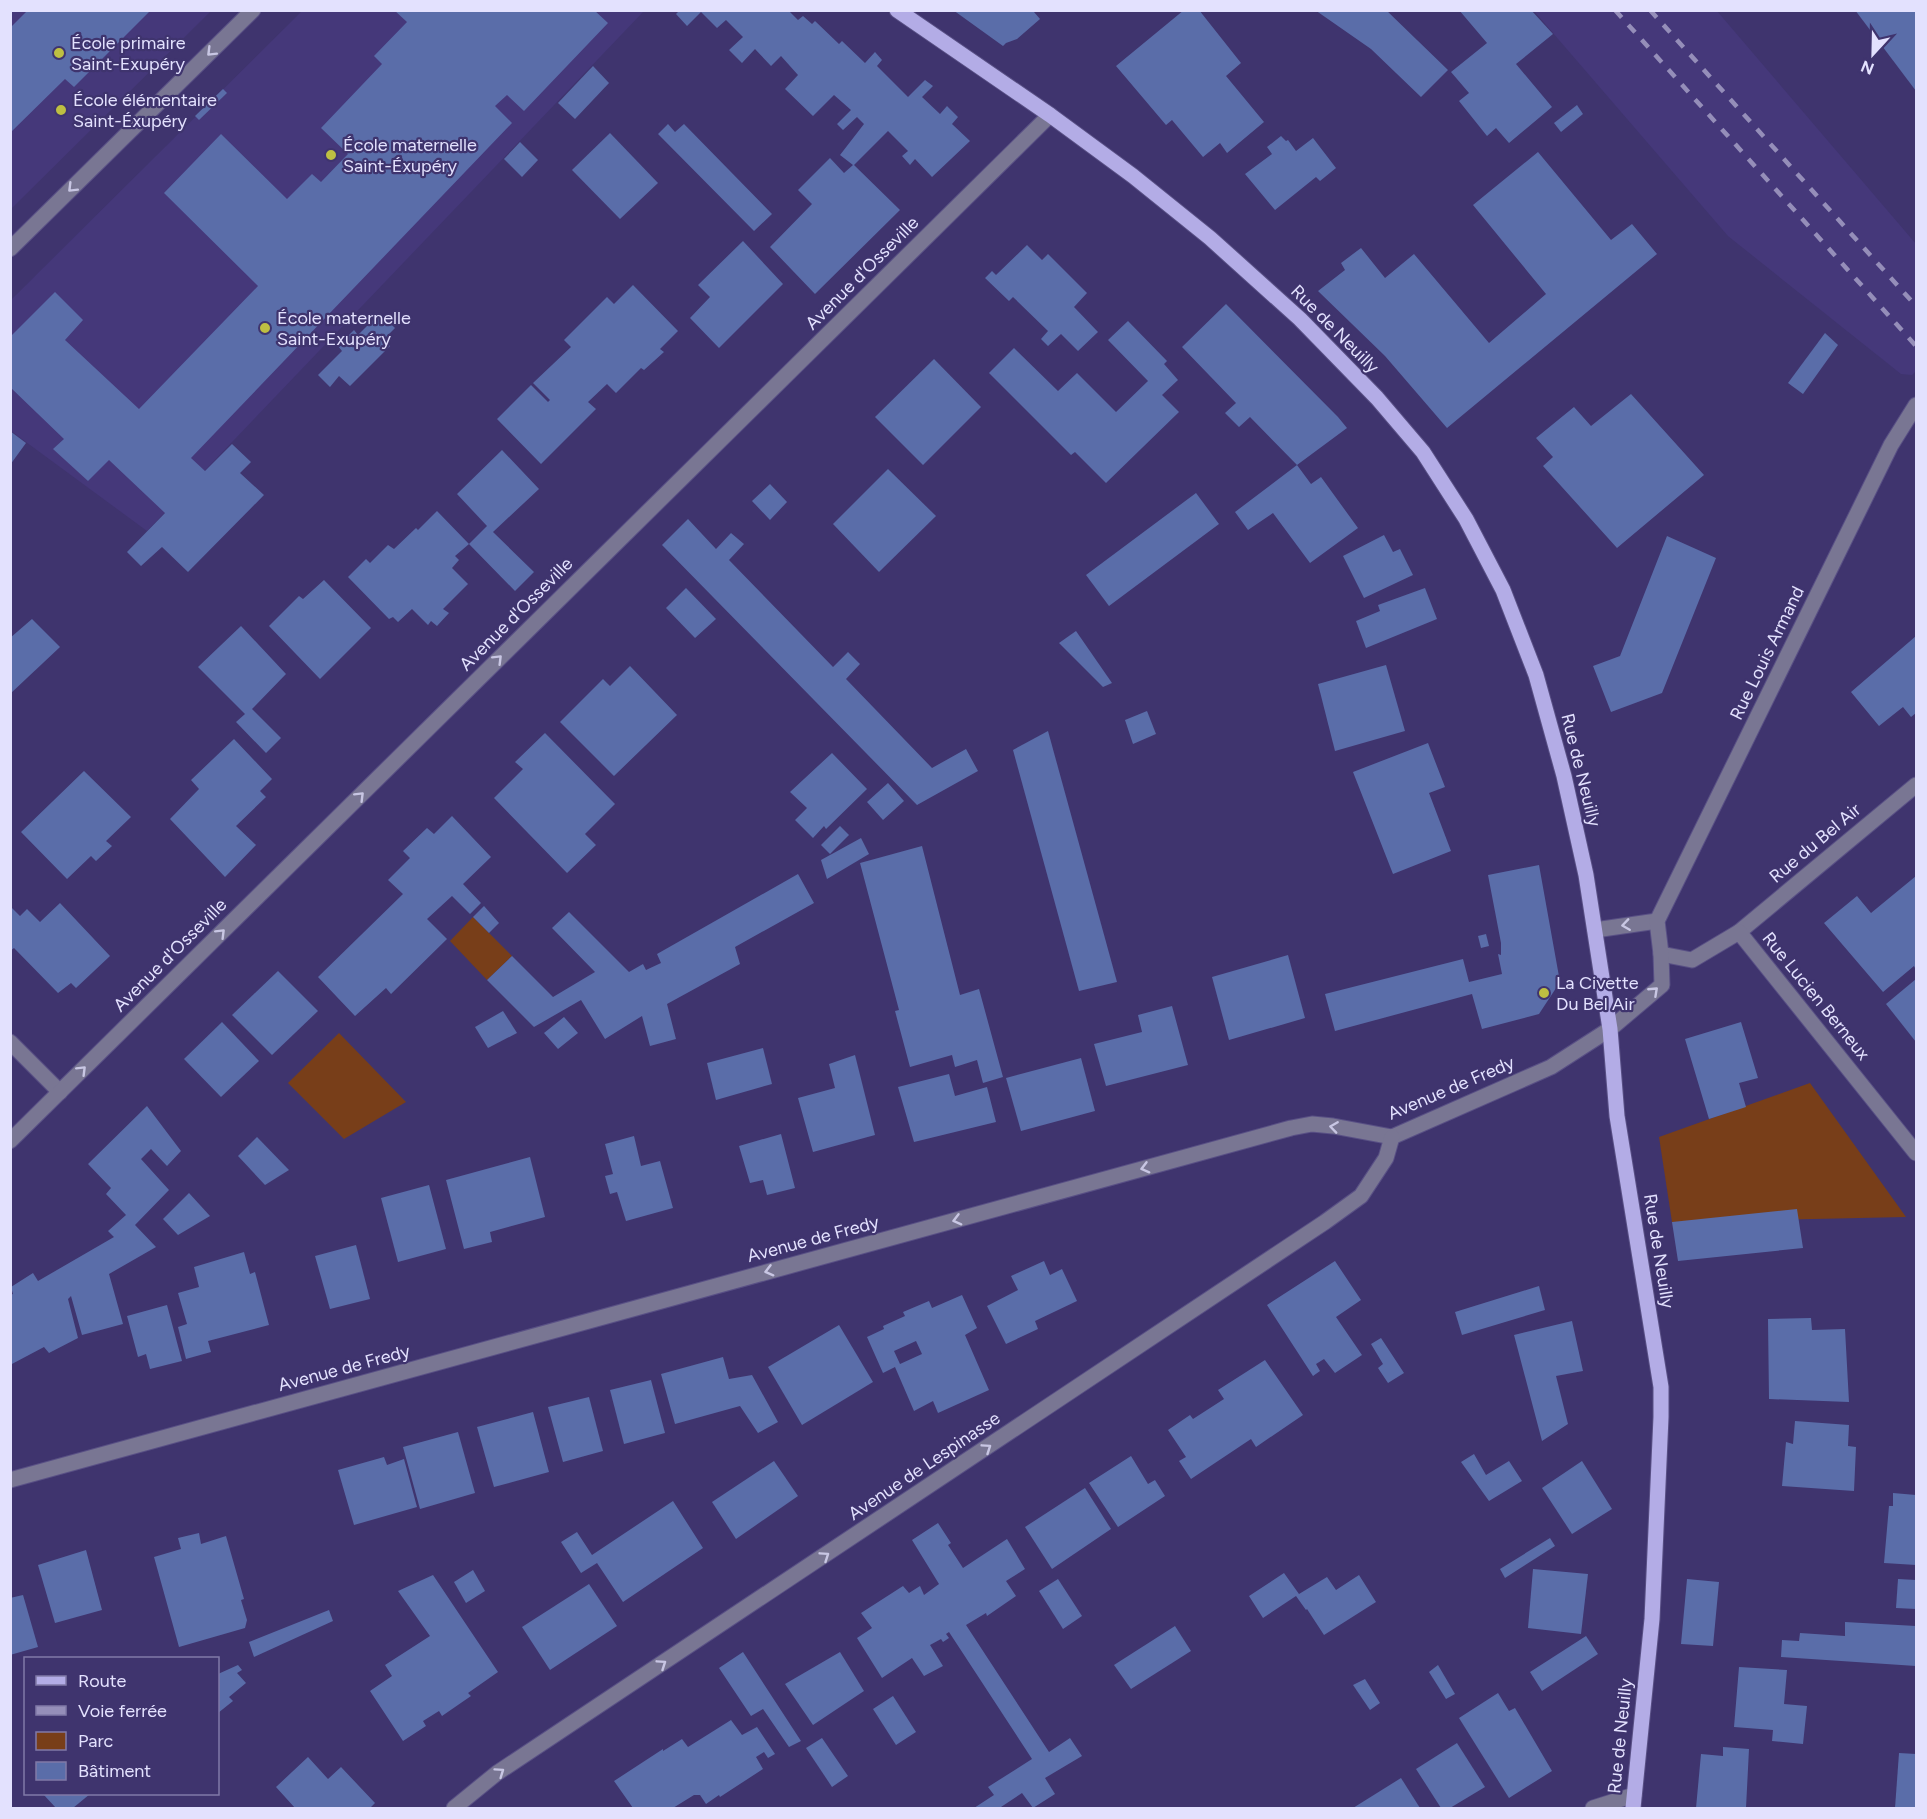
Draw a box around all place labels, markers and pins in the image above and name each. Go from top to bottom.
place label: École primaire Saint-Exupéry [71,32,186,75]
marker: École primaire Saint-Exupéry [52,46,66,60]
place label: École élémentaire Saint-Éxupéry [73,89,217,132]
marker: École élémentaire Saint-Éxupéry [54,103,68,117]
place label: École maternelle Saint-Éxupéry [343,134,477,177]
marker: École maternelle Saint-Éxupéry [324,148,338,162]
place label: École maternelle Saint-Exupéry [277,307,411,350]
marker: École maternelle Saint-Exupéry [258,321,272,335]
place label: La Civette Du Bel Air [1556,972,1639,1015]
marker: La Civette Du Bel Air [1537,986,1551,1000]

